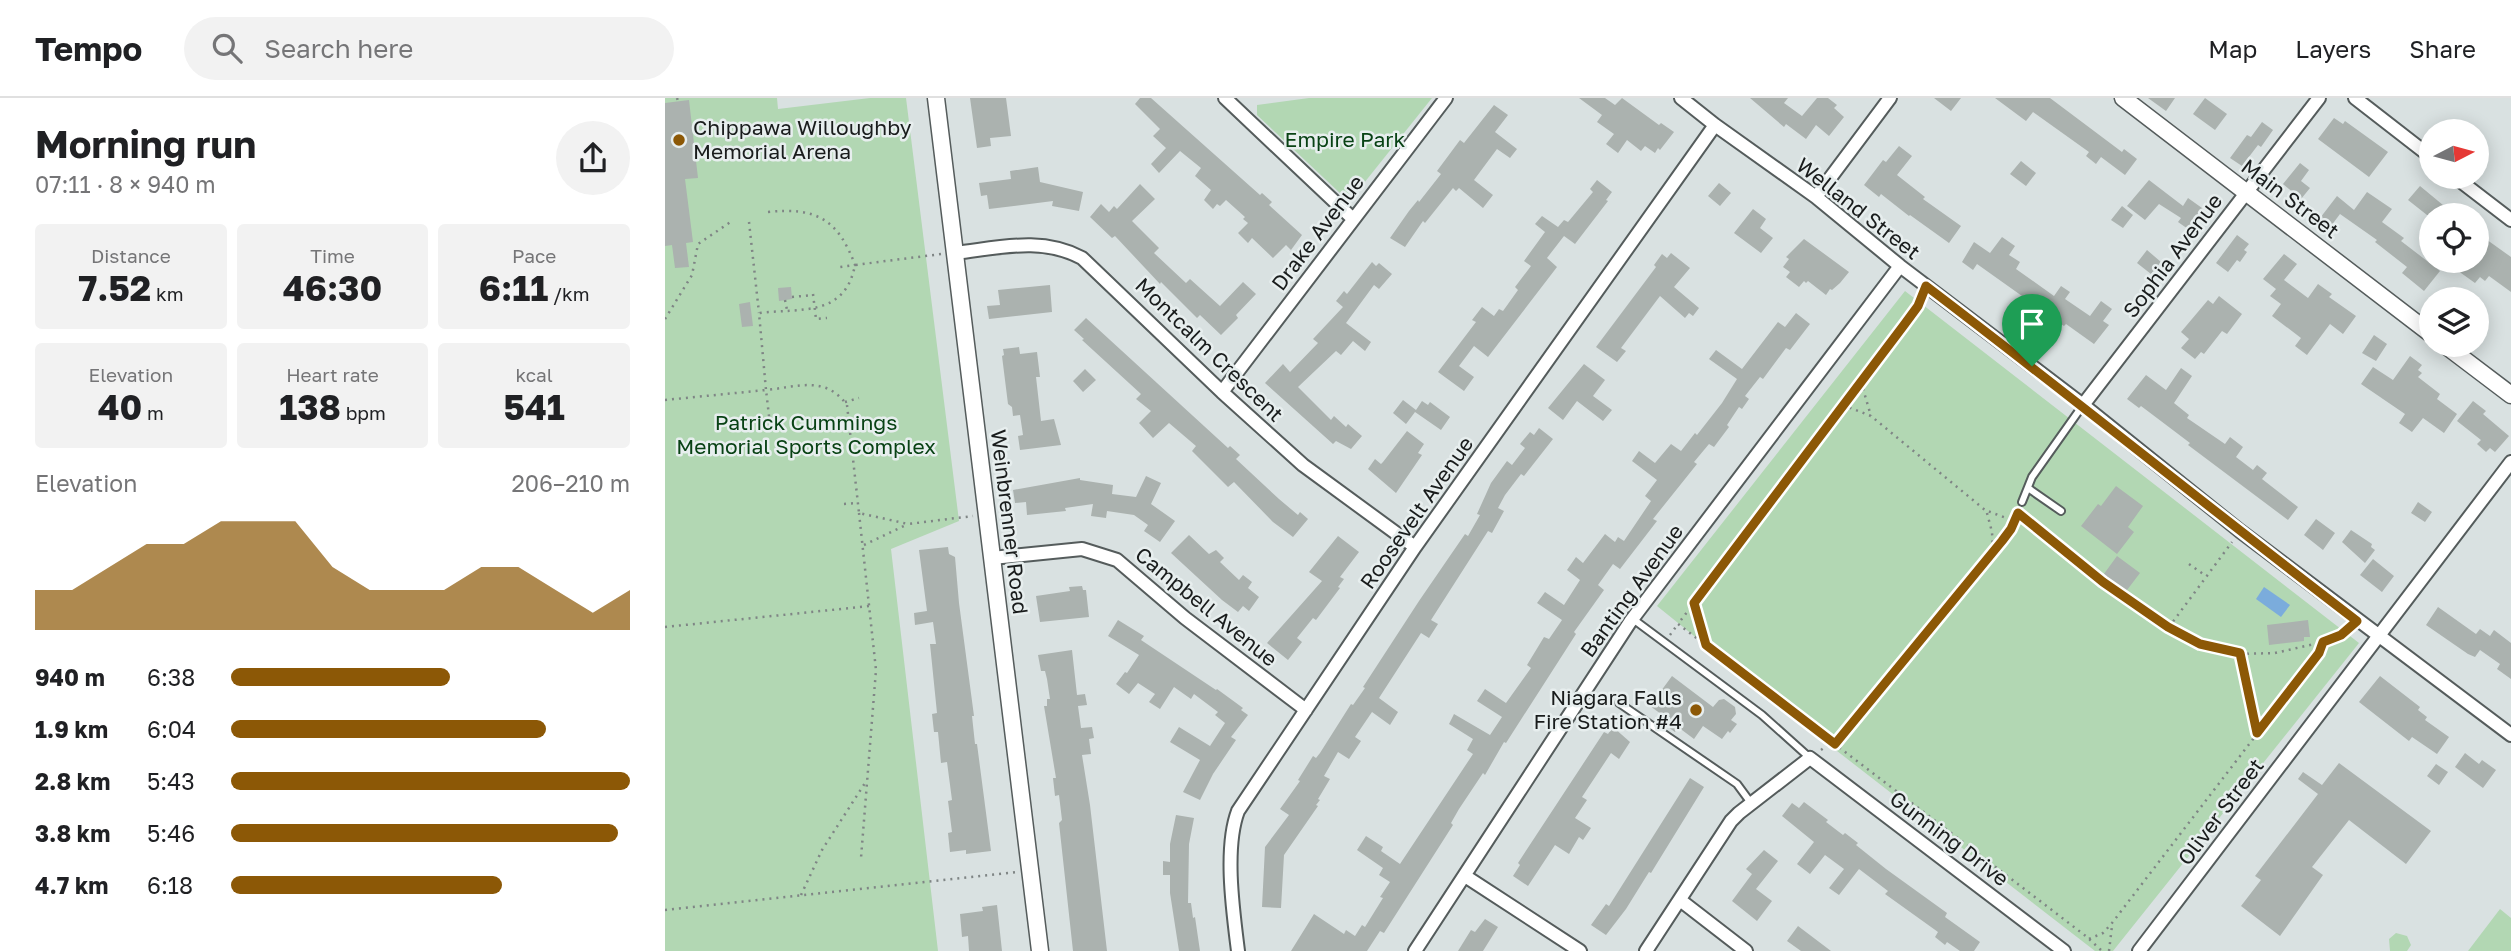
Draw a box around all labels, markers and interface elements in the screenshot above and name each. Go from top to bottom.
search box [184,17,674,80]
text: Tempo [35,29,142,68]
icon: search [208,29,246,67]
text: Search here [264,33,413,64]
text: Map [2208,34,2257,63]
text: Layers [2295,34,2371,63]
text: Share [2409,34,2476,63]
place label: Chippawa Willoughby Memorial Arena [693,114,912,164]
north arrow [2419,119,2489,189]
map controls [2419,119,2489,357]
text: Morning run [35,121,256,166]
button: share [556,121,630,195]
park label: Empire Park [1285,126,1406,152]
marker: Chippawa Willoughby Memorial Arena [671,132,687,148]
street label: Welland Street [1791,152,1926,265]
street label: Main Street [2237,153,2345,243]
text: 07:11 · 8 × 940 m [35,170,216,198]
street label: Drake Avenue [1265,170,1369,295]
street label: Sophia Avenue [2117,188,2227,323]
button: locate [2419,203,2489,273]
text: Distance [91,244,171,267]
text: Time [310,244,355,267]
text: Pace [512,244,556,267]
text: 7.52 [78,267,151,309]
text: 46:30 [283,267,382,309]
text: 6:11 [479,267,548,309]
street label: Montcalm Crescent [1130,272,1289,427]
text: km [151,282,183,305]
text: /km [548,282,590,305]
button: layers [2419,287,2489,357]
pin [2002,294,2062,366]
icon: arrive [2013,305,2051,343]
text: Elevation [89,363,173,386]
text: Heart rate [286,363,379,386]
text: kcal [515,363,553,386]
text: 40 [98,386,142,428]
text: 138 [279,386,341,428]
text: 541 [504,386,565,428]
text: m [142,401,164,424]
text: bpm [341,401,386,424]
park label: Patrick Cummings Memorial Sports Complex [676,409,936,459]
street label: Weinbrenner Road [986,428,1034,616]
street label: Roosevelt Avenue [1354,431,1478,594]
text: Elevation [35,469,137,497]
text: 206–210 m [511,469,630,497]
street label: Banting Avenue [1574,519,1688,662]
street label: Campbell Avenue [1130,541,1283,672]
text: 940 m [35,663,105,691]
text: 6:38 [147,663,195,691]
place label: Niagara Falls Fire Station #4 [1534,684,1682,734]
marker: Niagara Falls Fire Station #4 [1688,702,1704,718]
text: 1.9 km [35,715,108,743]
text: 6:04 [147,715,196,743]
street label: Oliver Street [2172,753,2269,870]
text: 2.8 km [35,767,110,795]
text: 5:43 [147,767,195,795]
street label: Gunning Drive [1885,785,2014,891]
text: 3.8 km [35,819,110,847]
text: 5:46 [147,819,195,847]
text: 4.7 km [35,871,109,899]
text: 6:18 [147,871,193,899]

